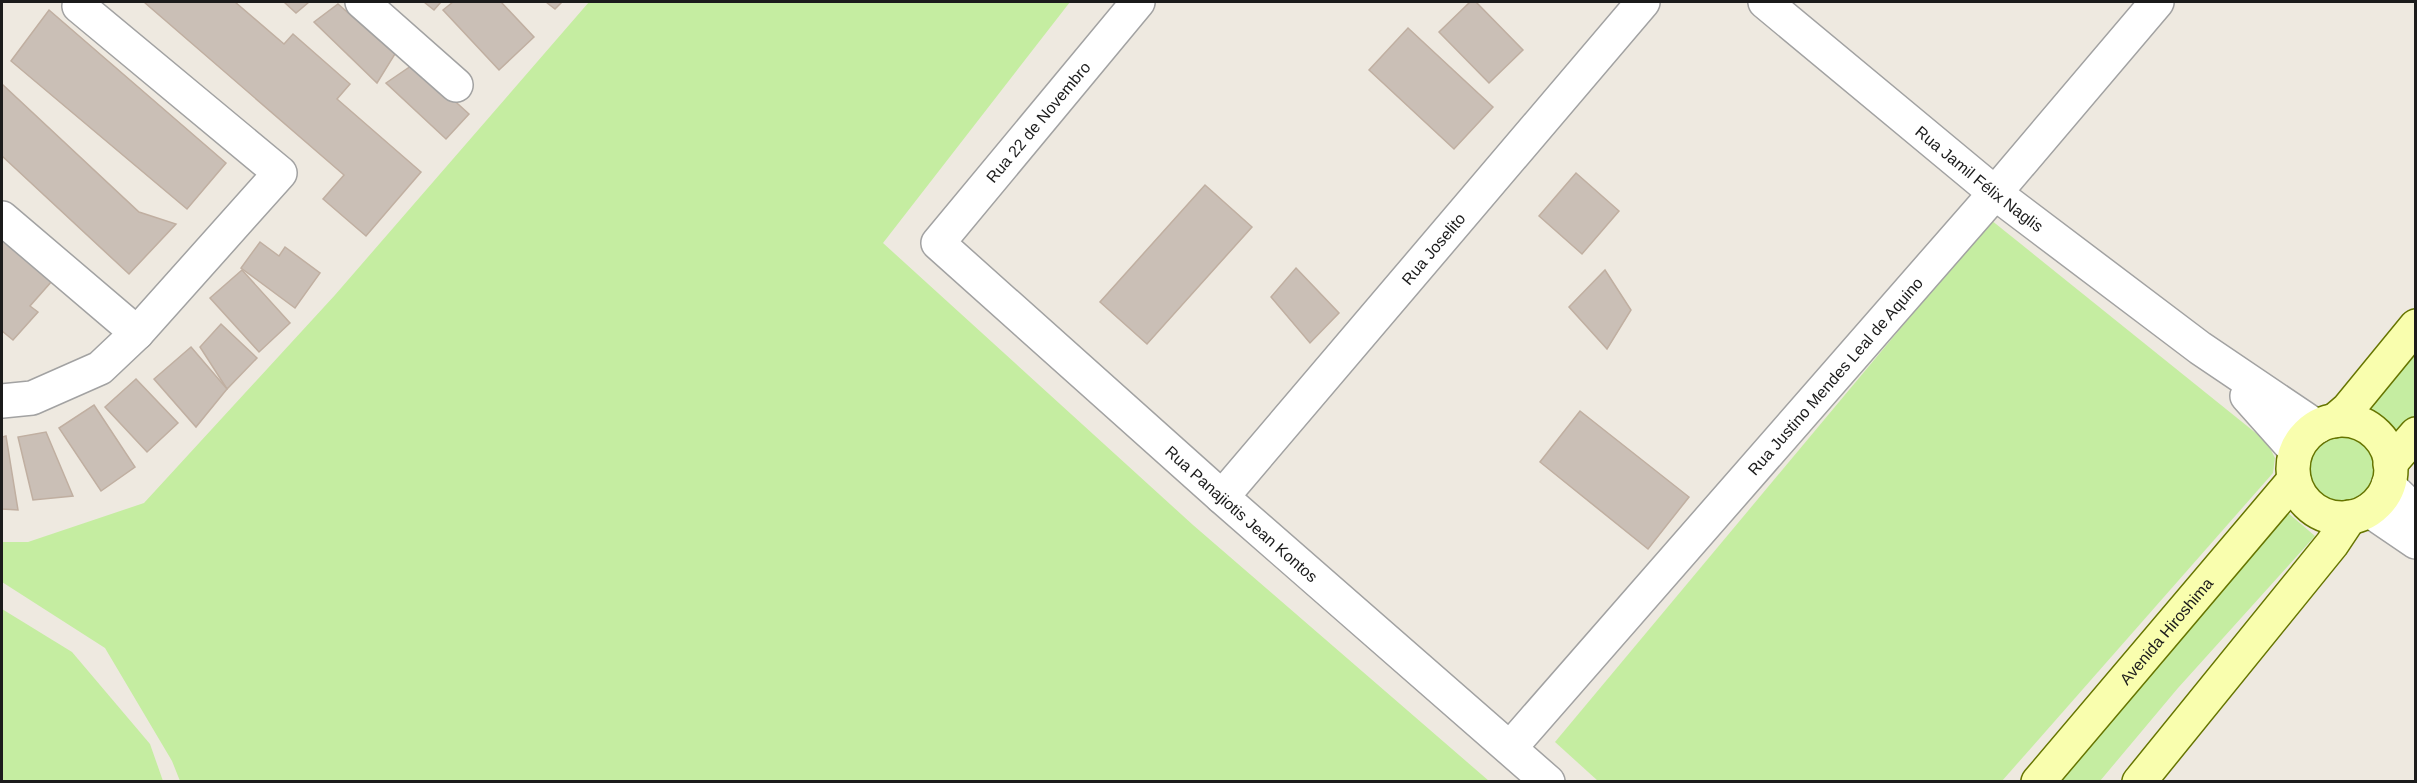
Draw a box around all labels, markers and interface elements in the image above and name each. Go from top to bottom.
street label: Rua 22 de Novembro [983,59,1094,186]
street label: Rua Jamil Félix Naglis [1912,123,2046,235]
street label: Rua Joselito [1399,210,1469,288]
street label: Rua Justino Mendes Leal de Aquino [1745,274,1926,478]
street label: Rua Panajiotis Jean Kontos [1162,443,1321,586]
street label: Avenida Hiroshima [2117,575,2216,688]

